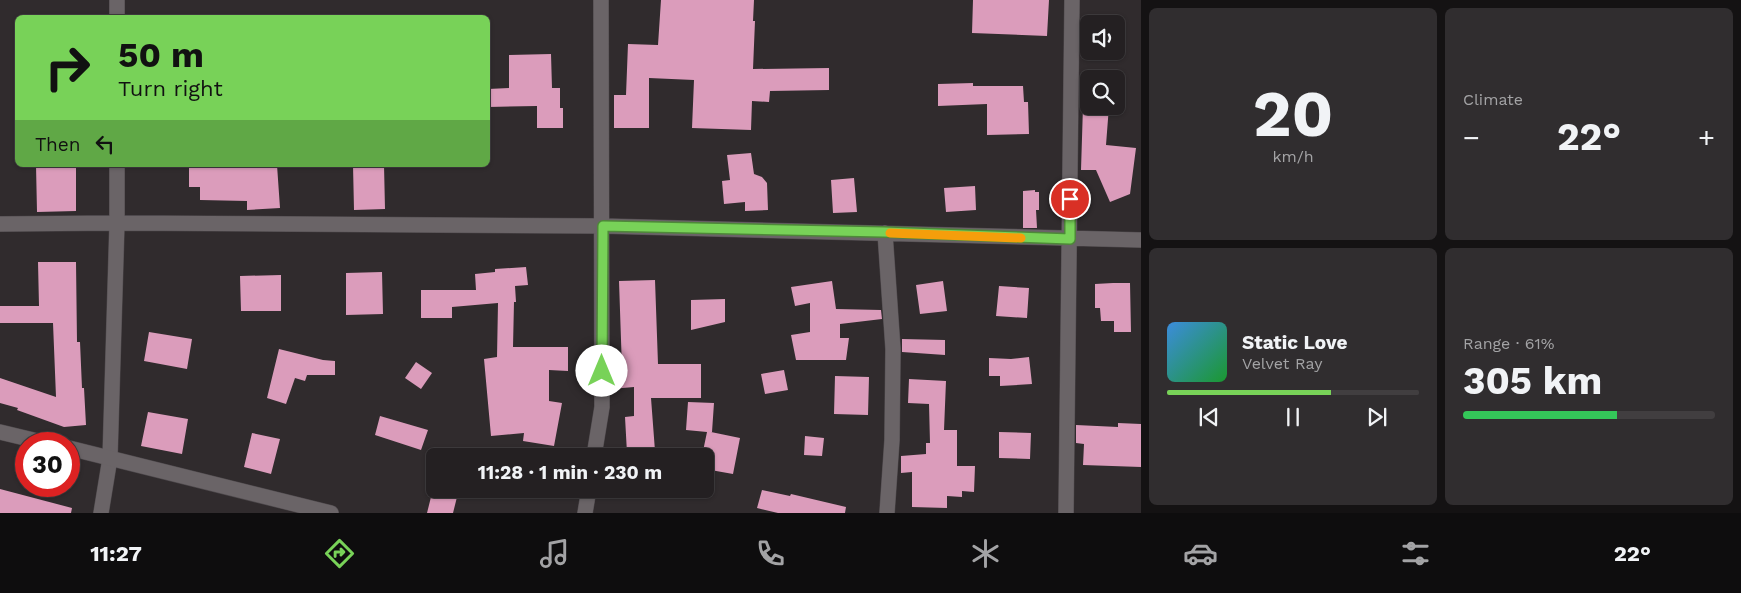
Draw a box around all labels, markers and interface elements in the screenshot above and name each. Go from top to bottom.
map controls [1080,15,1125,115]
button: sound [1080,15,1125,60]
text: 50 m [118,34,204,76]
icon: right [35,35,100,100]
button: search [1080,70,1125,115]
text: Turn right [118,76,223,101]
text: 20 [1253,76,1333,152]
text: Climate [1463,90,1523,109]
text: 22° [1557,115,1621,159]
text: − [1463,121,1480,154]
text: + [1698,121,1715,154]
icon: left [91,130,119,158]
text: Then [35,133,81,156]
text: km/h [1272,147,1314,166]
pin [1049,178,1091,220]
icon: arrive [1056,185,1084,213]
text: Static Love [1242,331,1347,354]
text: Range · 61% [1463,334,1555,353]
position arrow [575,344,627,396]
text: Velvet Ray [1242,354,1322,373]
text: 305 km [1463,359,1602,403]
icon: previous [1195,403,1223,431]
icon: pause [1279,403,1307,431]
icon: next [1363,403,1391,431]
speed limit sign: 30 [15,432,80,497]
text: 11:28 · 1 min · 230 m [478,461,662,484]
icon: directions [322,536,357,571]
icon: music [537,536,572,571]
icon: phone [753,536,788,571]
icon: climate [968,536,1003,571]
icon: car [1183,536,1218,571]
icon: filters [1398,536,1433,571]
text: 11:27 [90,541,142,566]
text: 22° [1614,541,1651,566]

